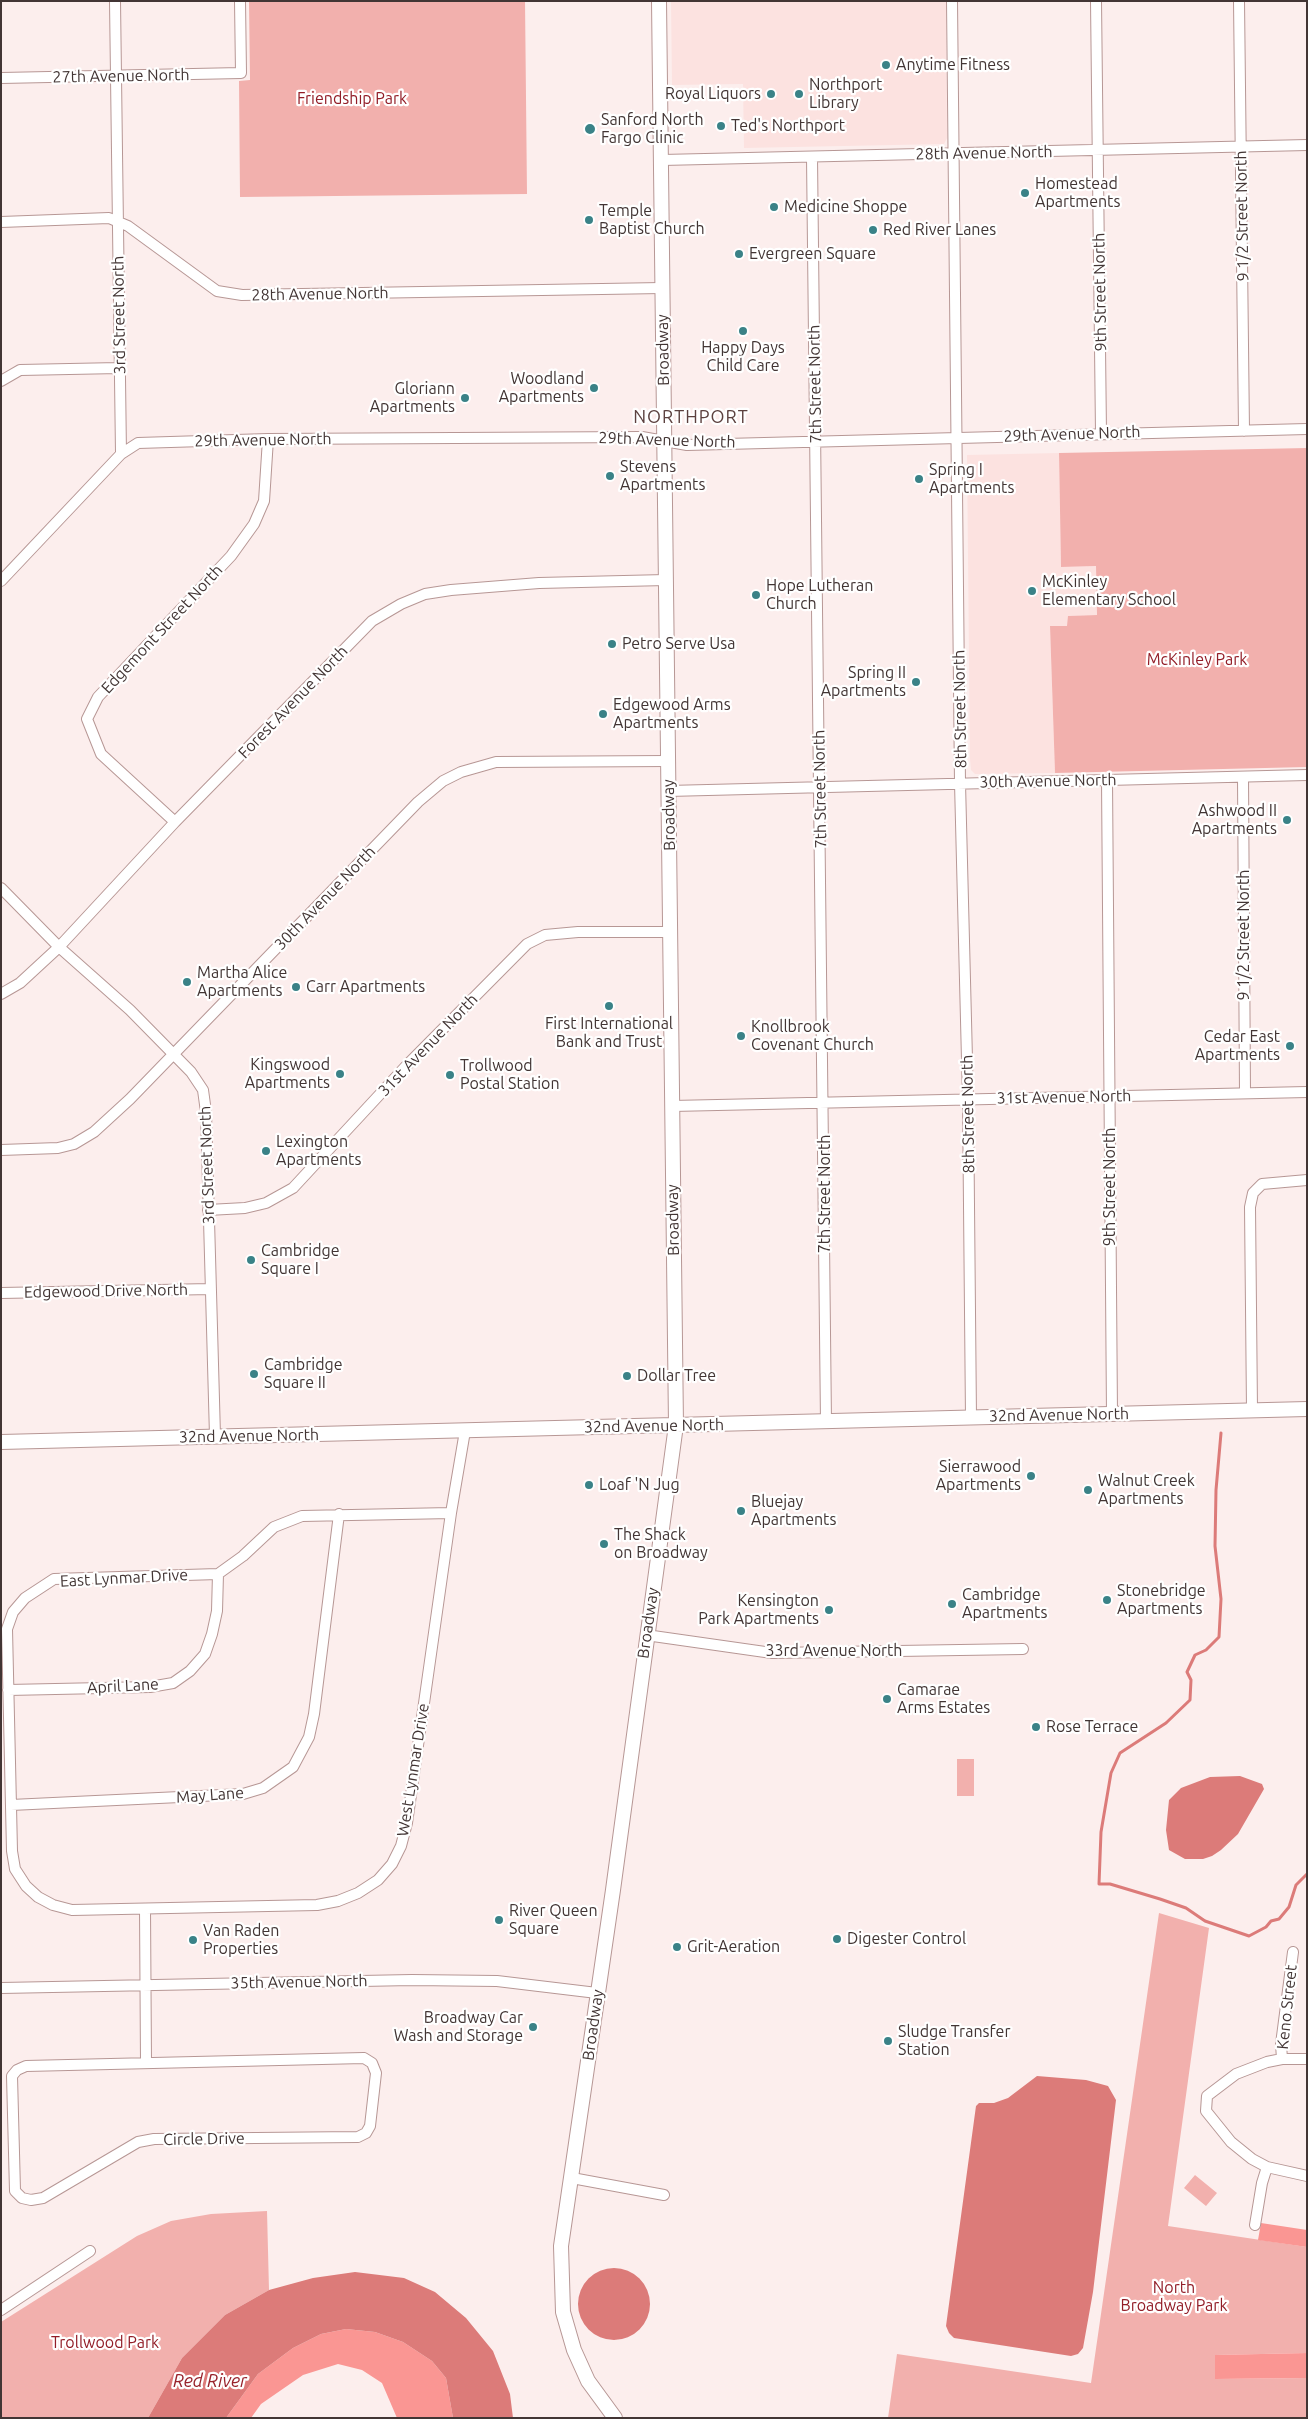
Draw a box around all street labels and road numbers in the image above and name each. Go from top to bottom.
street label: 27th Avenue North [52,65,190,87]
street label: 28th Avenue North [915,142,1053,164]
street label: 9 1/2 Street North [1231,150,1253,282]
street label: 9th Street North [1089,232,1111,352]
street label: 3rd Street North [108,255,130,375]
street label: 28th Avenue North [251,283,389,305]
street label: Broadway [653,314,673,386]
street label: 7th Street North [804,324,826,444]
street label: 29th Avenue North [1003,422,1141,446]
street label: 29th Avenue North [598,428,736,452]
street label: 29th Avenue North [194,429,332,451]
street label: Edgemont Street North [97,561,227,697]
street label: Forest Avenue North [234,642,352,762]
street label: 8th Street North [949,649,971,769]
street label: 7th Street North [809,729,831,849]
street label: 30th Avenue North [979,770,1117,792]
street label: Broadway [659,779,679,851]
street label: 30th Avenue North [271,842,379,954]
street label: 9 1/2 Street North [1234,870,1254,1000]
street label: 31st Avenue North [374,990,482,1100]
street label: 8th Street North [957,1054,979,1174]
street label: 31st Avenue North [996,1086,1132,1108]
street label: 3rd Street North [195,1105,219,1225]
street label: 9th Street North [1100,1128,1120,1246]
street label: 7th Street North [815,1135,835,1253]
street label: Broadway [663,1184,683,1256]
street label: Edgewood Drive North [24,1280,188,1302]
street label: 32nd Avenue North [989,1404,1129,1426]
street label: 32nd Avenue North [584,1415,724,1437]
street label: 32nd Avenue North [179,1425,319,1447]
street label: East Lynmar Drive [59,1565,189,1591]
street label: Broadway [634,1586,662,1660]
street label: 33rd Avenue North [766,1641,902,1661]
street label: April Lane [87,1675,159,1697]
street label: West Lynmar Drive [393,1702,433,1838]
street label: May Lane [175,1783,245,1807]
street label: Keno Street [1273,1964,1301,2050]
street label: 35th Avenue North [230,1971,368,1993]
street label: Broadway [579,1988,607,2062]
street label: Circle Drive [163,2129,245,2149]

